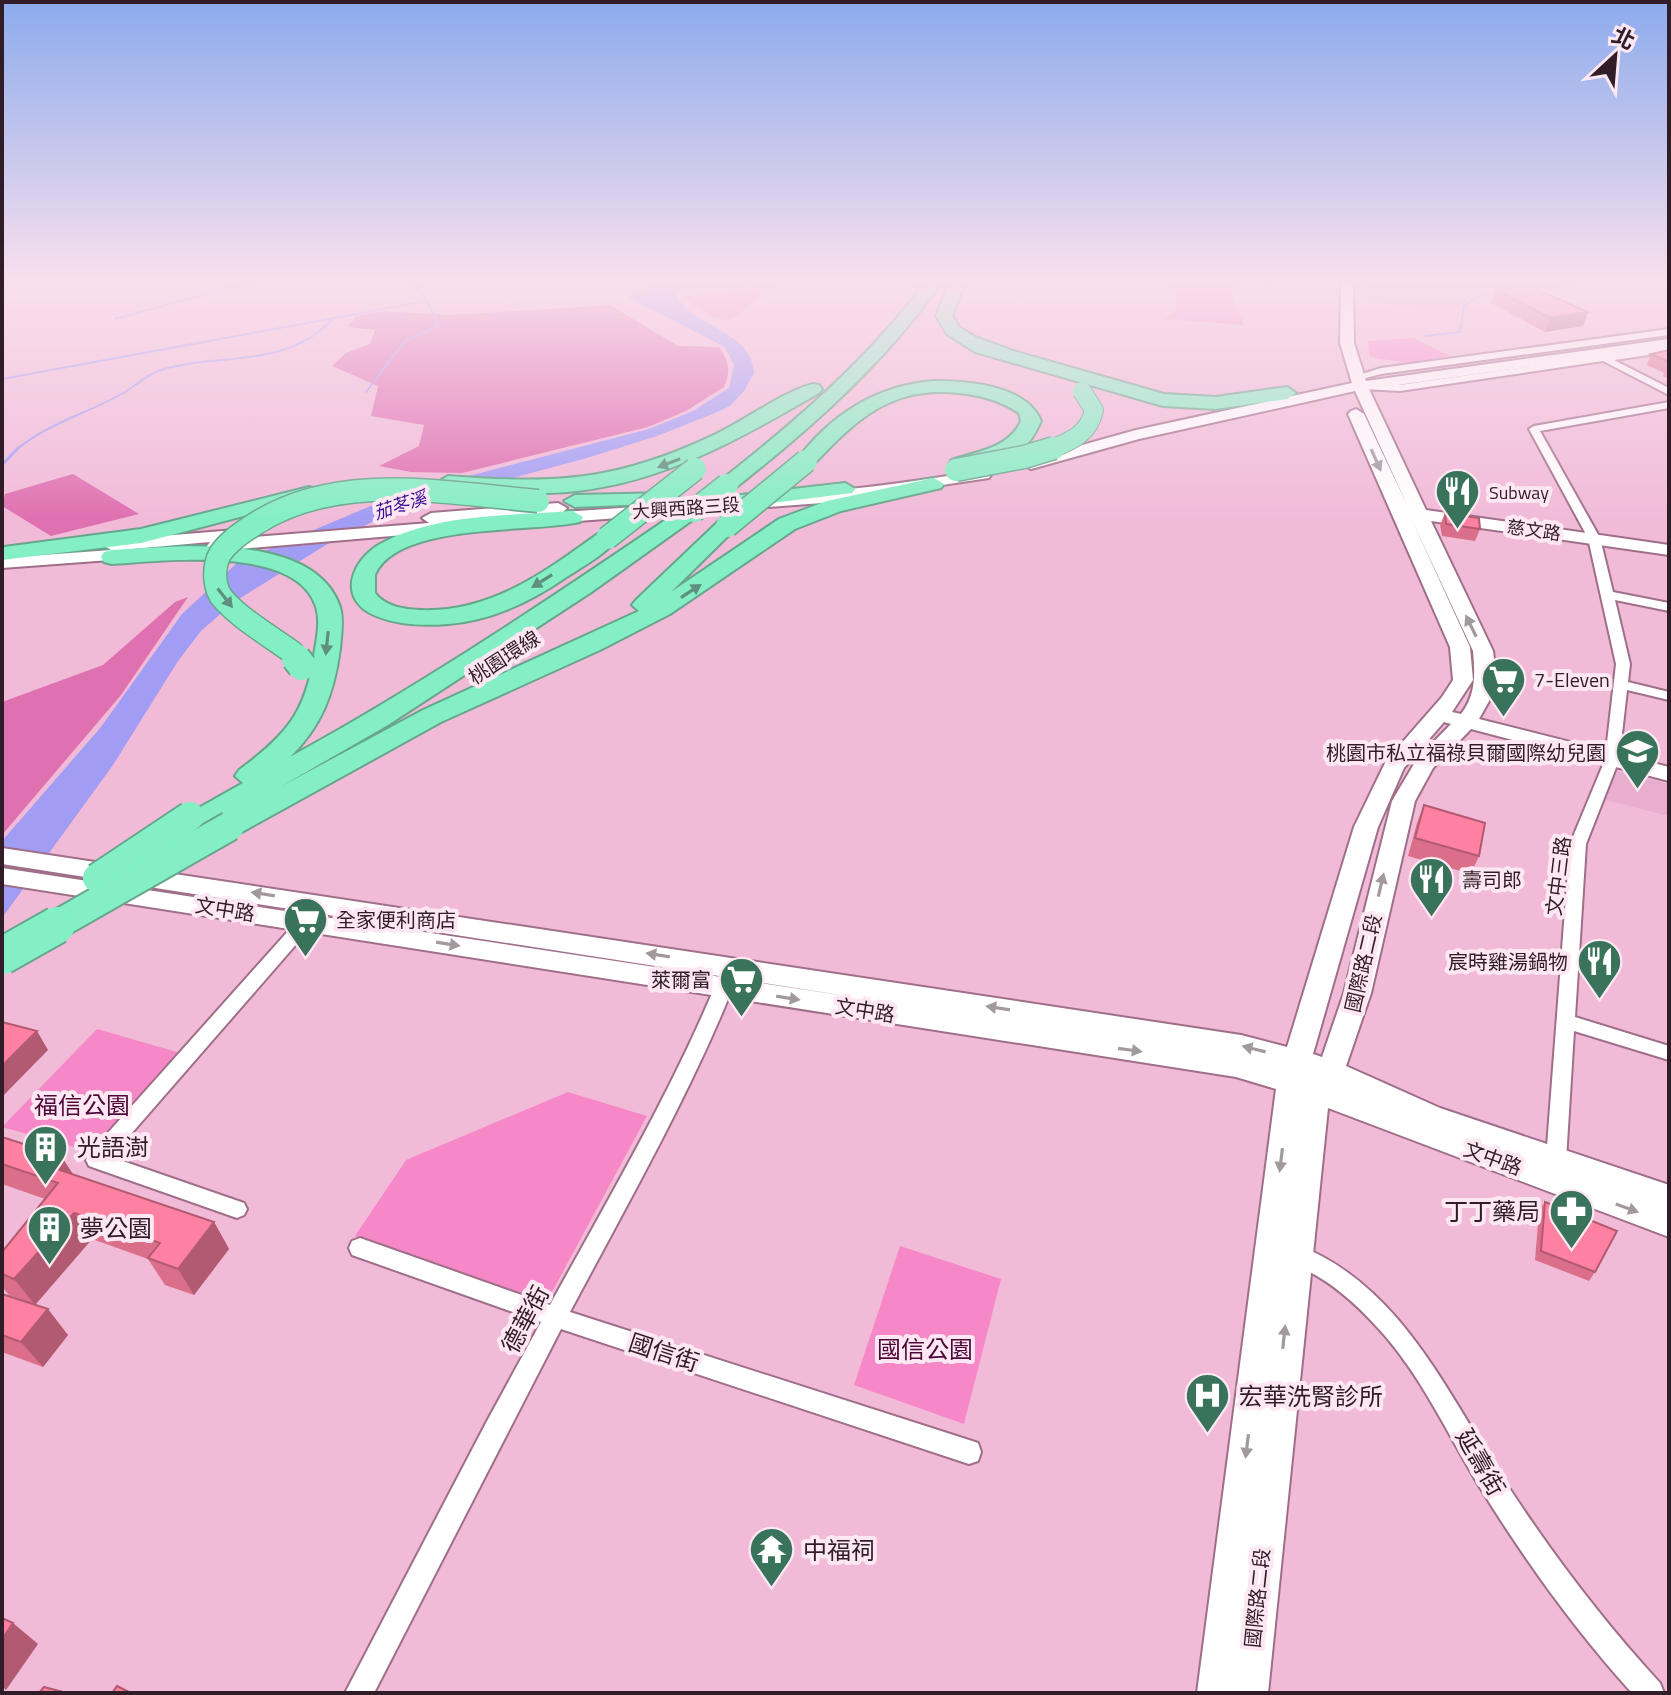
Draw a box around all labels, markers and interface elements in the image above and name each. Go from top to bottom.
north arrow [1575,16,1655,96]
text: 北 [1606,18,1641,58]
one-way arrow [1369,448,1382,472]
one-way arrow [657,457,681,470]
restaurant icon: Subway [1434,468,1482,531]
place label: Subway [1489,479,1549,506]
water label: 茄苳溪 [370,483,433,526]
street label: 大興西路三段 [631,491,741,525]
street label: 慈文路 [1505,513,1563,547]
one-way arrow [532,574,553,589]
one-way arrow [680,584,701,599]
one-way arrow [216,588,233,608]
one-way arrow [1464,615,1478,638]
street label: 桃園環線 [462,622,546,692]
one-way arrow [321,631,334,656]
supermarket icon: 7-Eleven [1479,655,1527,718]
place label: 7-Eleven [1534,664,1610,695]
school or university icon: 桃園市私立福祿貝爾國際幼兒園 [1613,728,1661,791]
place label: 桃園市私立福祿貝爾國際幼兒園 [1326,737,1606,768]
street label: 文中三路 [1538,834,1578,918]
restaurant icon: 壽司郎 [1407,855,1455,918]
place label: 壽司郎 [1462,864,1522,895]
one-way arrow [1375,873,1388,898]
one-way arrow [250,887,275,899]
street label: 文中路 [193,889,257,929]
supermarket icon: 全家便利商店 [281,895,329,958]
place label: 全家便利商店 [336,904,456,935]
street label: 國際路二段 [1337,911,1389,1015]
restaurant icon: 宸時雞湯鍋物 [1575,937,1623,1000]
one-way arrow [436,938,461,951]
place label: 宸時雞湯鍋物 [1448,946,1568,977]
one-way arrow [645,948,670,961]
supermarket icon: 萊爾富 [718,955,766,1018]
place label: 萊爾富 [651,964,711,995]
street label: 文中路 [833,990,897,1030]
one-way arrow [776,992,801,1004]
one-way arrow [985,1001,1010,1014]
one-way arrow [1242,1043,1267,1055]
one-way arrow [1117,1045,1142,1057]
park label: 福信公園 [34,1087,130,1123]
building icon: 光語澍 [22,1123,70,1186]
place label: 光語澍 [77,1129,149,1165]
street label: 文中路 [1460,1133,1526,1183]
one-way arrow [1274,1147,1287,1172]
pharmacy icon: 丁丁藥局 [1547,1187,1595,1250]
place label: 丁丁藥局 [1444,1193,1540,1229]
one-way arrow [1615,1202,1639,1215]
building icon: 夢公園 [25,1204,73,1267]
place label: 夢公園 [80,1210,152,1246]
street label: 德華街 [492,1279,558,1359]
street label: 國信街 [624,1324,704,1380]
one-way arrow [1278,1324,1291,1349]
park label: 國信公園 [877,1331,973,1367]
hospital icon: 宏華洗腎診所 [1184,1372,1232,1435]
place label: 宏華洗腎診所 [1239,1378,1383,1414]
street label: 延壽街 [1447,1422,1515,1502]
one-way arrow [1240,1433,1253,1458]
temple icon: 中福祠 [748,1526,796,1589]
place label: 中福祠 [803,1532,875,1568]
street label: 國際路二段 [1236,1547,1278,1649]

